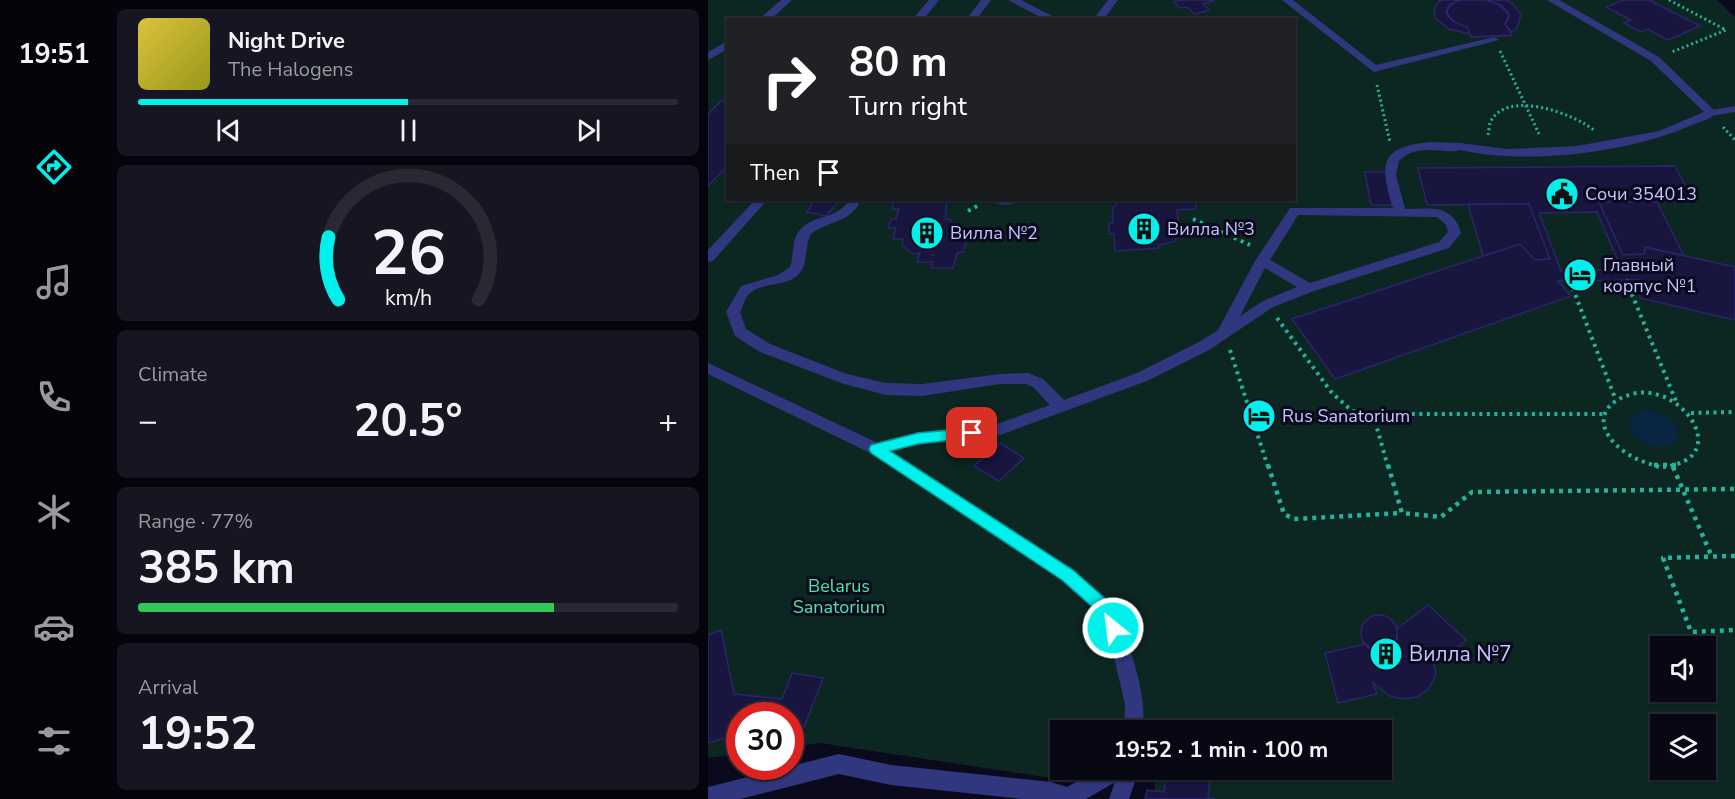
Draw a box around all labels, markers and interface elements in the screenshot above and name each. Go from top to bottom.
text: Night Drive [228,26,345,56]
text: 80 m [849,34,948,91]
text: 19:51 [18,36,90,73]
icon: right [750,42,828,120]
text: The Halogens [228,56,353,83]
text: Turn right [849,88,967,125]
icon: previous [212,114,245,147]
icon: pause [392,114,425,147]
icon: next [572,114,605,147]
icon: directions [33,146,75,188]
icon: arrive [812,156,845,189]
text: Then [750,158,800,188]
public building icon: Сочи 354013 [1544,176,1580,212]
place label: Сочи 354013 [1585,182,1697,206]
text: 26 [371,211,445,296]
building icon: Вилла №3 [1126,211,1162,247]
building icon: Вилла №2 [909,215,945,251]
place label: Вилла №3 [1167,217,1255,241]
place label: Вилла №2 [950,221,1038,245]
place label: Главный корпус №1 [1603,253,1697,298]
hotel icon: Главный корпус №1 [1562,257,1598,293]
icon: music [33,261,75,303]
text: km/h [384,284,432,314]
text: Climate [138,361,207,388]
icon: phone [33,376,75,418]
text: 20.5° [353,391,463,452]
hotel icon: Rus Sanatorium [1241,398,1277,434]
text: − [138,399,158,444]
text: + [658,399,678,444]
place label: Rus Sanatorium [1282,404,1410,428]
pin [946,407,997,458]
icon: arrive [955,416,988,449]
icon: climate [33,491,75,533]
text: Range · 77% [138,508,253,535]
text: 385 km [138,538,295,599]
park label: Belarus Sanatorium [793,574,885,619]
position arrow [1081,596,1145,660]
icon: car [33,606,75,648]
building icon: Вилла №7 [1368,636,1404,672]
map controls [1650,636,1716,780]
button: sound [1650,636,1716,702]
place label: Вилла №7 [1409,640,1512,668]
text: Arrival [138,674,198,701]
speed limit sign: 30 [726,702,804,780]
text: 19:52 [138,704,257,765]
button: layers [1650,714,1716,780]
icon: filters [33,720,75,762]
text: 19:52 · 1 min · 100 m [1114,735,1328,765]

